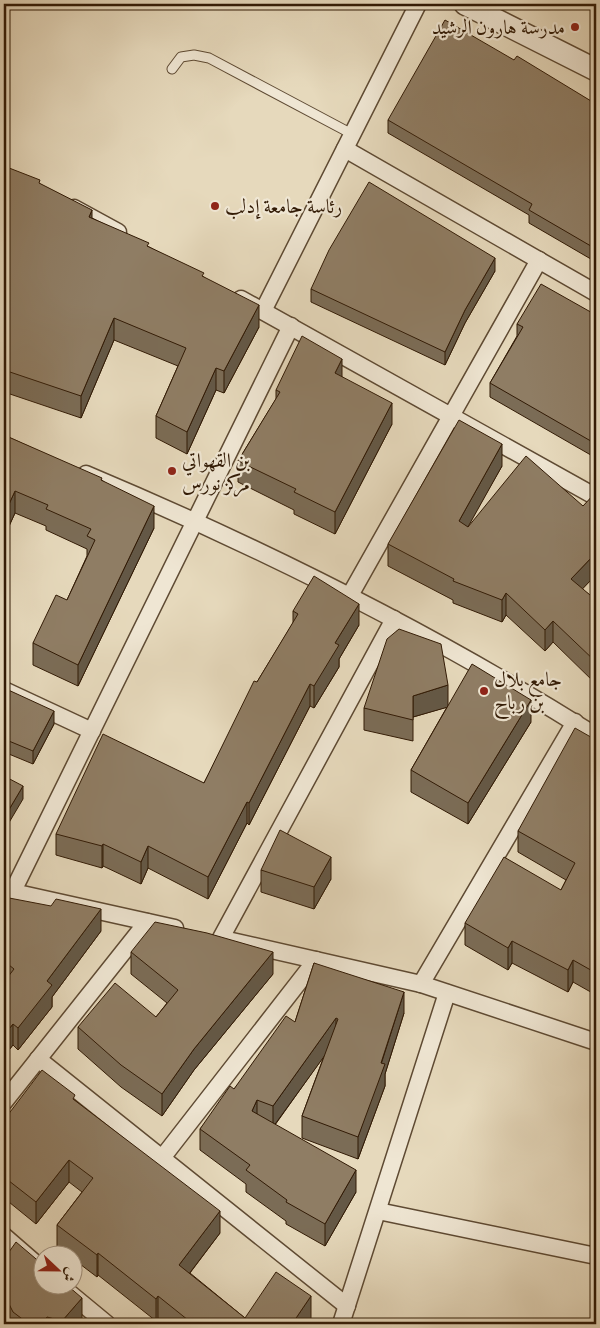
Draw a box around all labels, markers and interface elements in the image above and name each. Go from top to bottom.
place label: مدرسة هارون الرشيد [432,15,565,43]
marker: مدرسة هارون الرشيد [569,21,581,33]
place label: رئاسة جامعة إدلب [225,194,342,222]
marker: رئاسة جامعة إدلب [209,200,221,212]
place label: بن القهواتي مركز نورس [182,448,250,499]
marker: بن القهواتي مركز نورس [166,465,178,477]
place label: جامع بلال بن رباح [494,667,562,720]
marker: جامع بلال بن رباح [478,685,490,697]
north arrow [32,1246,82,1296]
text: ش [57,1264,80,1284]

